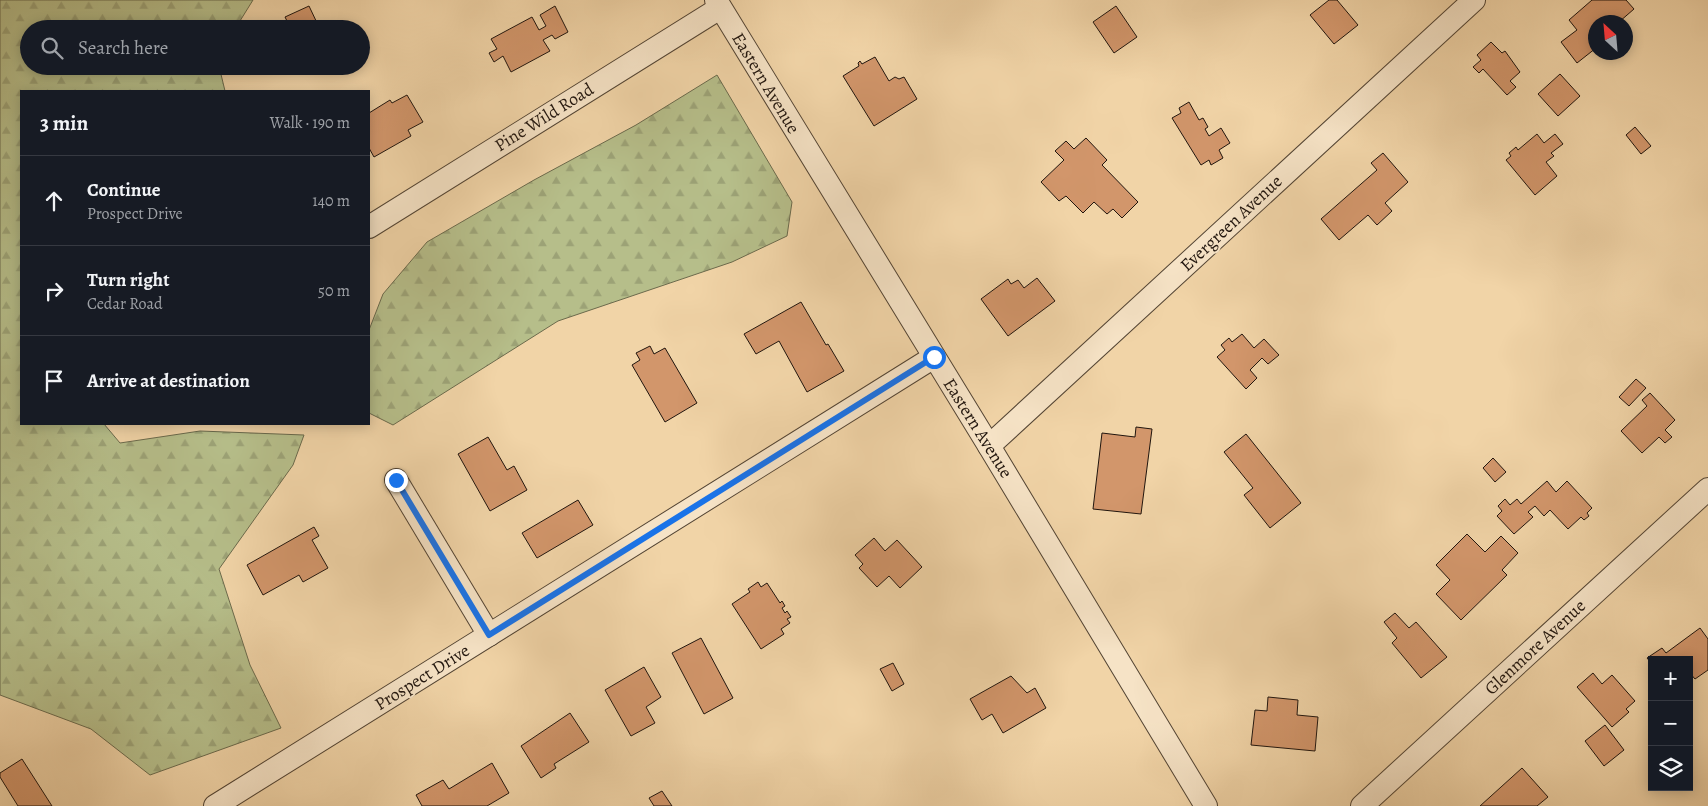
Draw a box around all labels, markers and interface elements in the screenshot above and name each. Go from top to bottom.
north arrow [1588,15,1633,60]
search box [20,20,370,75]
street label: Eastern Avenue [726,28,806,138]
icon: search [38,34,66,62]
text: Search here [78,35,168,61]
street label: Pine Wild Road [490,77,598,157]
text: 3 min [40,109,88,137]
text: Walk · 190 m [270,112,350,134]
street label: Evergreen Avenue [1175,169,1287,277]
text: Continue [87,177,161,203]
icon: ahead [40,187,68,215]
text: 140 m [312,190,350,212]
text: Prospect Drive [87,203,183,225]
text: Turn right [87,267,169,293]
icon: right [40,277,68,305]
text: 50 m [318,280,350,302]
text: Cedar Road [87,293,163,315]
route start [923,346,946,369]
icon: arrive [40,367,68,395]
text: Arrive at destination [87,368,250,394]
street label: Eastern Avenue [938,373,1018,483]
route end [385,469,408,492]
street label: Glenmore Avenue [1479,594,1591,700]
street label: Prospect Drive [370,638,474,716]
map controls [1648,656,1693,791]
button: + [1648,656,1693,701]
button: − [1648,701,1693,746]
button: layers [1648,746,1693,791]

